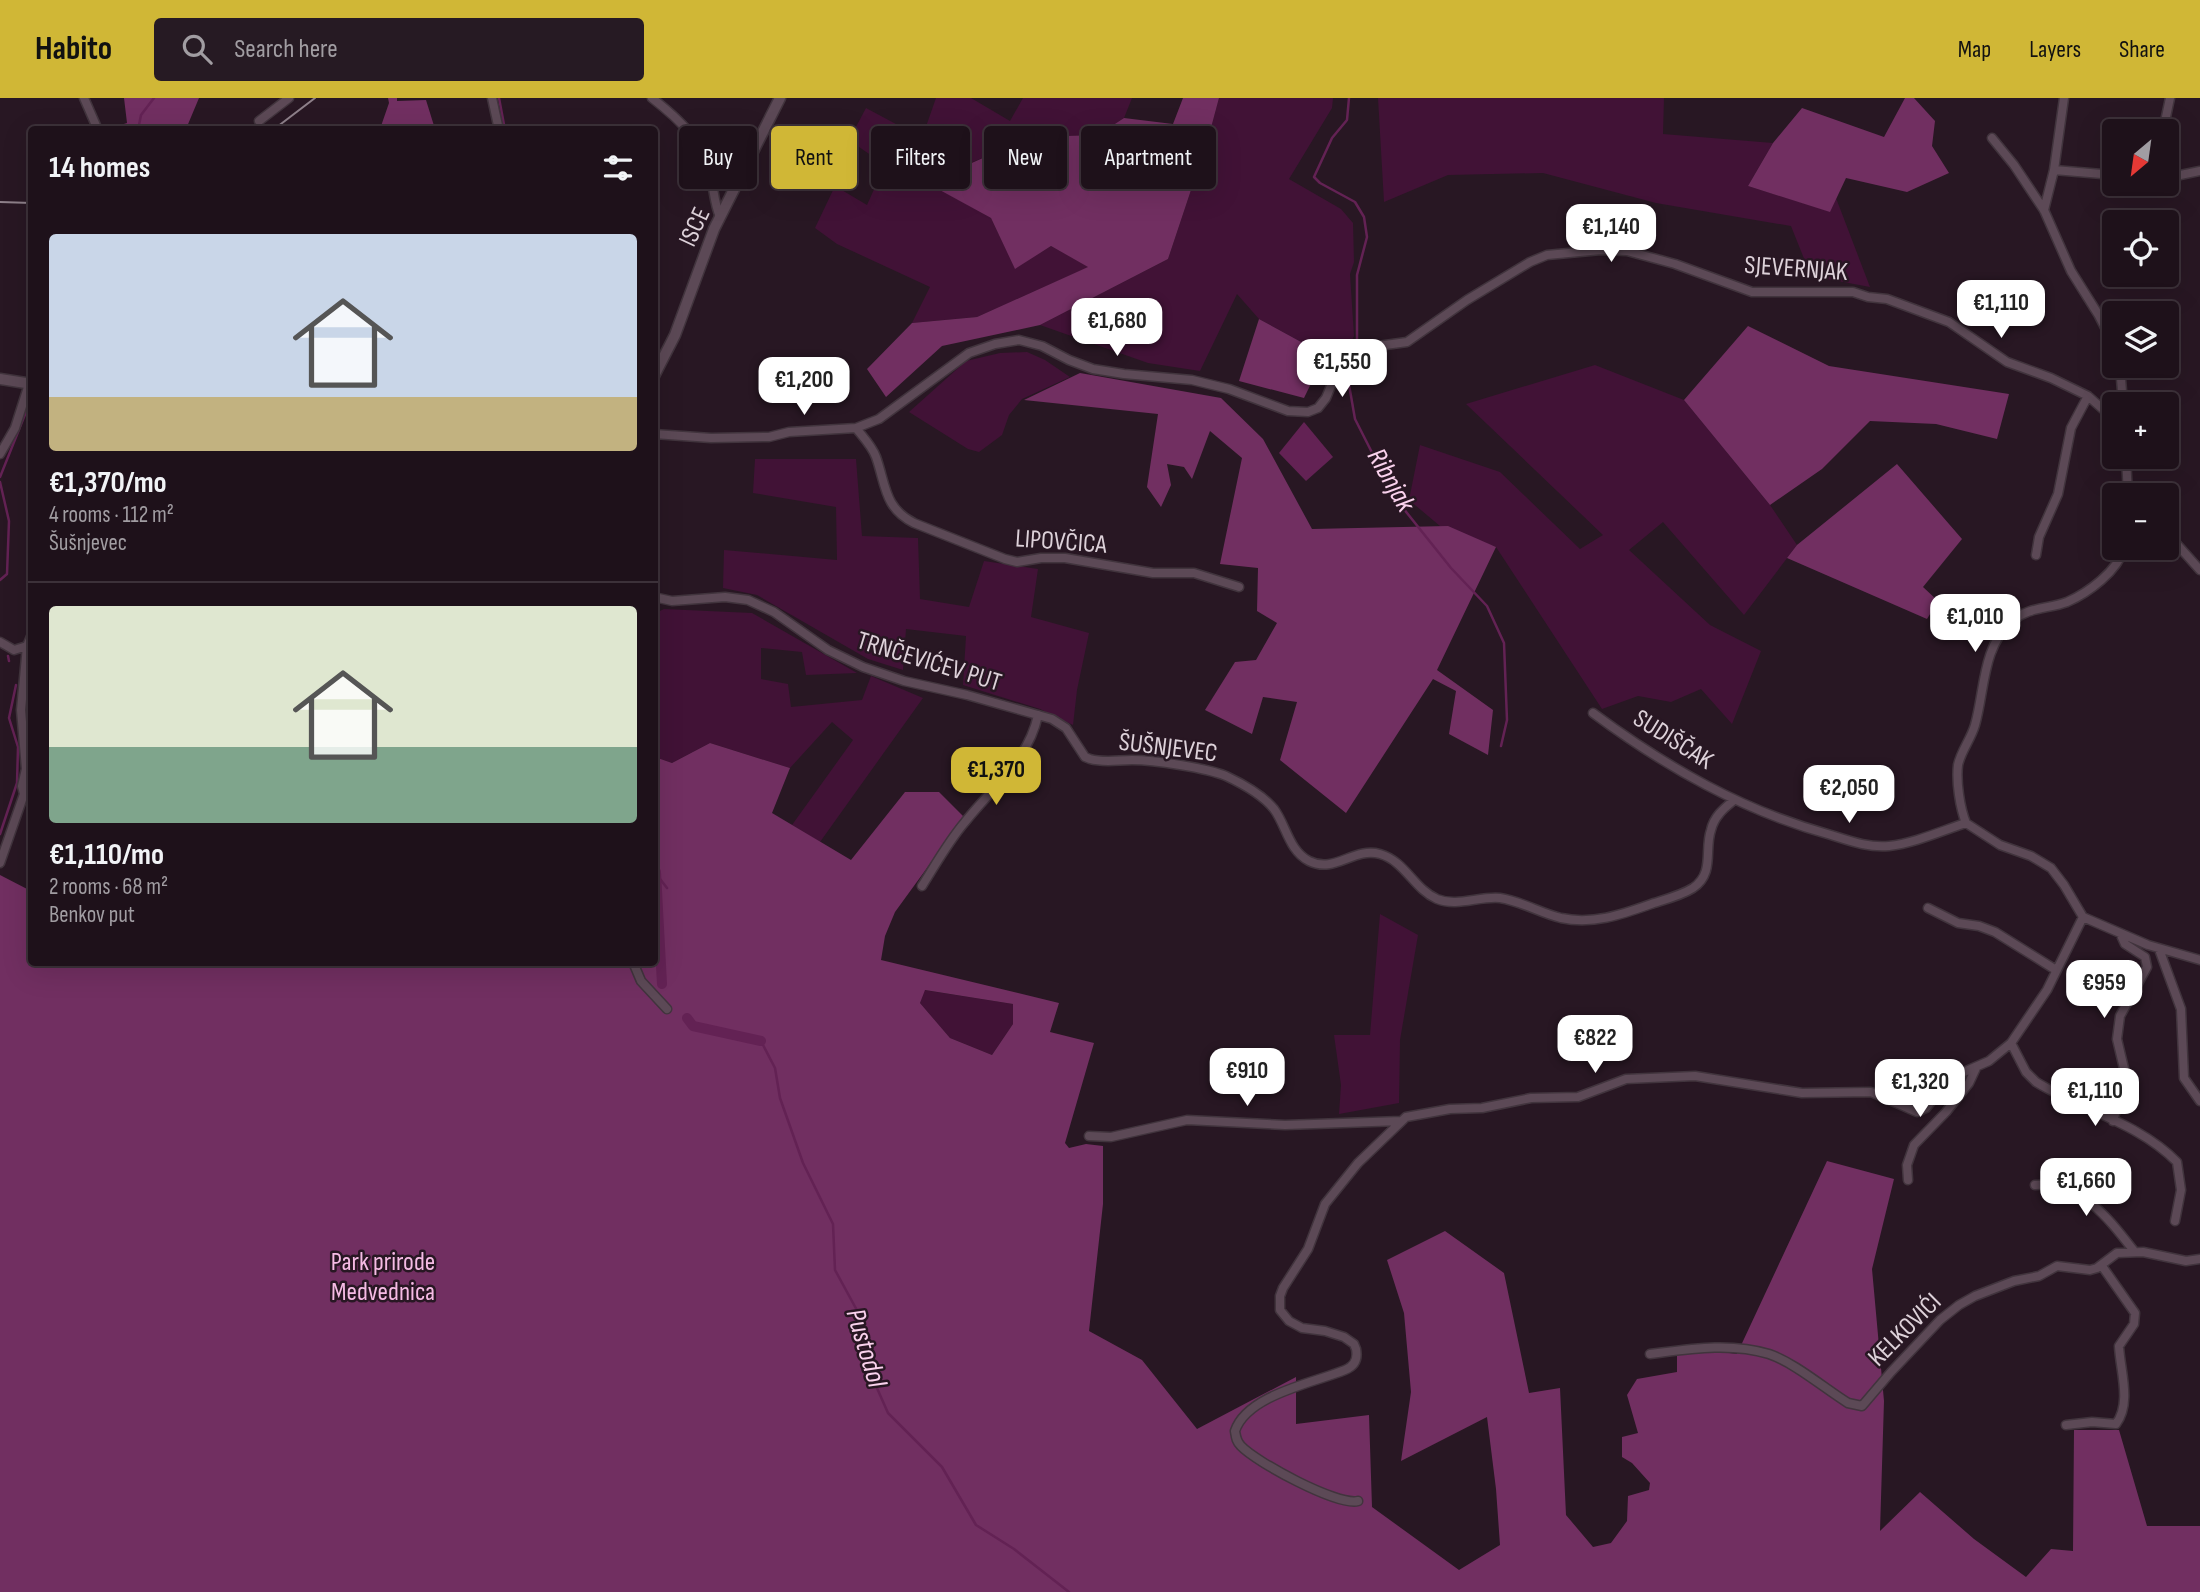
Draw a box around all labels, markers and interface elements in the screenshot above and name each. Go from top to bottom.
search box [154,18,644,81]
text: Habito [35,29,112,69]
icon: search [178,30,216,68]
text: Search here [234,34,338,65]
text: Map [1958,35,1991,64]
text: Layers [2029,35,2081,64]
text: Share [2119,35,2165,64]
north arrow [2102,119,2179,196]
map controls [2102,119,2179,560]
chip: Buy [679,126,757,189]
chip: Rent [771,126,857,189]
chip: Filters [871,126,970,189]
chip: New [984,126,1067,189]
chip: Apartment [1081,126,1216,189]
icon: filters [599,149,637,187]
text: 14 homes [49,150,150,186]
street label: ISCE [673,202,717,252]
pin: €1,140 [1554,204,1668,264]
button: locate [2102,210,2179,287]
text: €1,140 [1582,213,1640,241]
street label: SJEVERNJAK [1743,250,1849,288]
icon: home [280,280,406,406]
pin: €1,110 [1944,280,2058,340]
text: €1,110 [1973,289,2029,317]
pin: €1,680 [1060,299,1174,358]
button: layers [2102,301,2179,378]
text: €1,680 [1087,307,1147,335]
pin: €1,550 [1285,340,1399,399]
text: €1,550 [1313,348,1371,376]
pin: €1,200 [747,358,861,417]
text: €1,200 [775,366,833,394]
button: + [2102,392,2179,469]
water label: Ribnjak [1360,443,1423,519]
text: €1,370/mo [49,465,167,501]
button: − [2102,483,2179,560]
text: 4 rooms · 112 m² [49,501,174,529]
street label: LIPOVČICA [1014,523,1109,561]
text: Šušnjevec [49,529,127,557]
pin: €1,010 [1918,594,2032,654]
text: €1,010 [1946,603,2004,631]
street label: TRNČEVIĆEV PUT [853,625,1005,699]
icon: home [280,652,406,778]
street label: SUDIŠČAK [1627,703,1719,777]
street label: ŠUŠNJEVEC [1117,727,1219,769]
pin: €1,370 [939,748,1053,807]
text: €1,370 [967,756,1025,784]
pin: €2,050 [1792,766,1906,825]
text: €2,050 [1819,774,1879,802]
text: €1,110/mo [49,837,164,873]
text: 2 rooms · 68 m² [49,873,168,901]
text: Benkov put [49,901,135,929]
pin: €959 [2063,960,2145,1020]
text: €959 [2082,969,2126,997]
pin: €822 [1554,1016,1636,1075]
text: €822 [1574,1024,1616,1052]
pin: €910 [1206,1048,1288,1108]
text: €910 [1226,1057,1268,1085]
pin: €1,320 [1863,1060,1977,1119]
text: €1,320 [1891,1068,1949,1096]
pin: €1,110 [2038,1068,2152,1128]
text: €1,110 [2067,1077,2123,1105]
pin: €1,660 [2029,1158,2143,1218]
text: €1,660 [2056,1167,2116,1195]
park label: Park prirode Medvednica [331,1247,435,1308]
street label: KELKOVIĆI [1862,1287,1948,1373]
water label: Pustodol [838,1305,894,1392]

